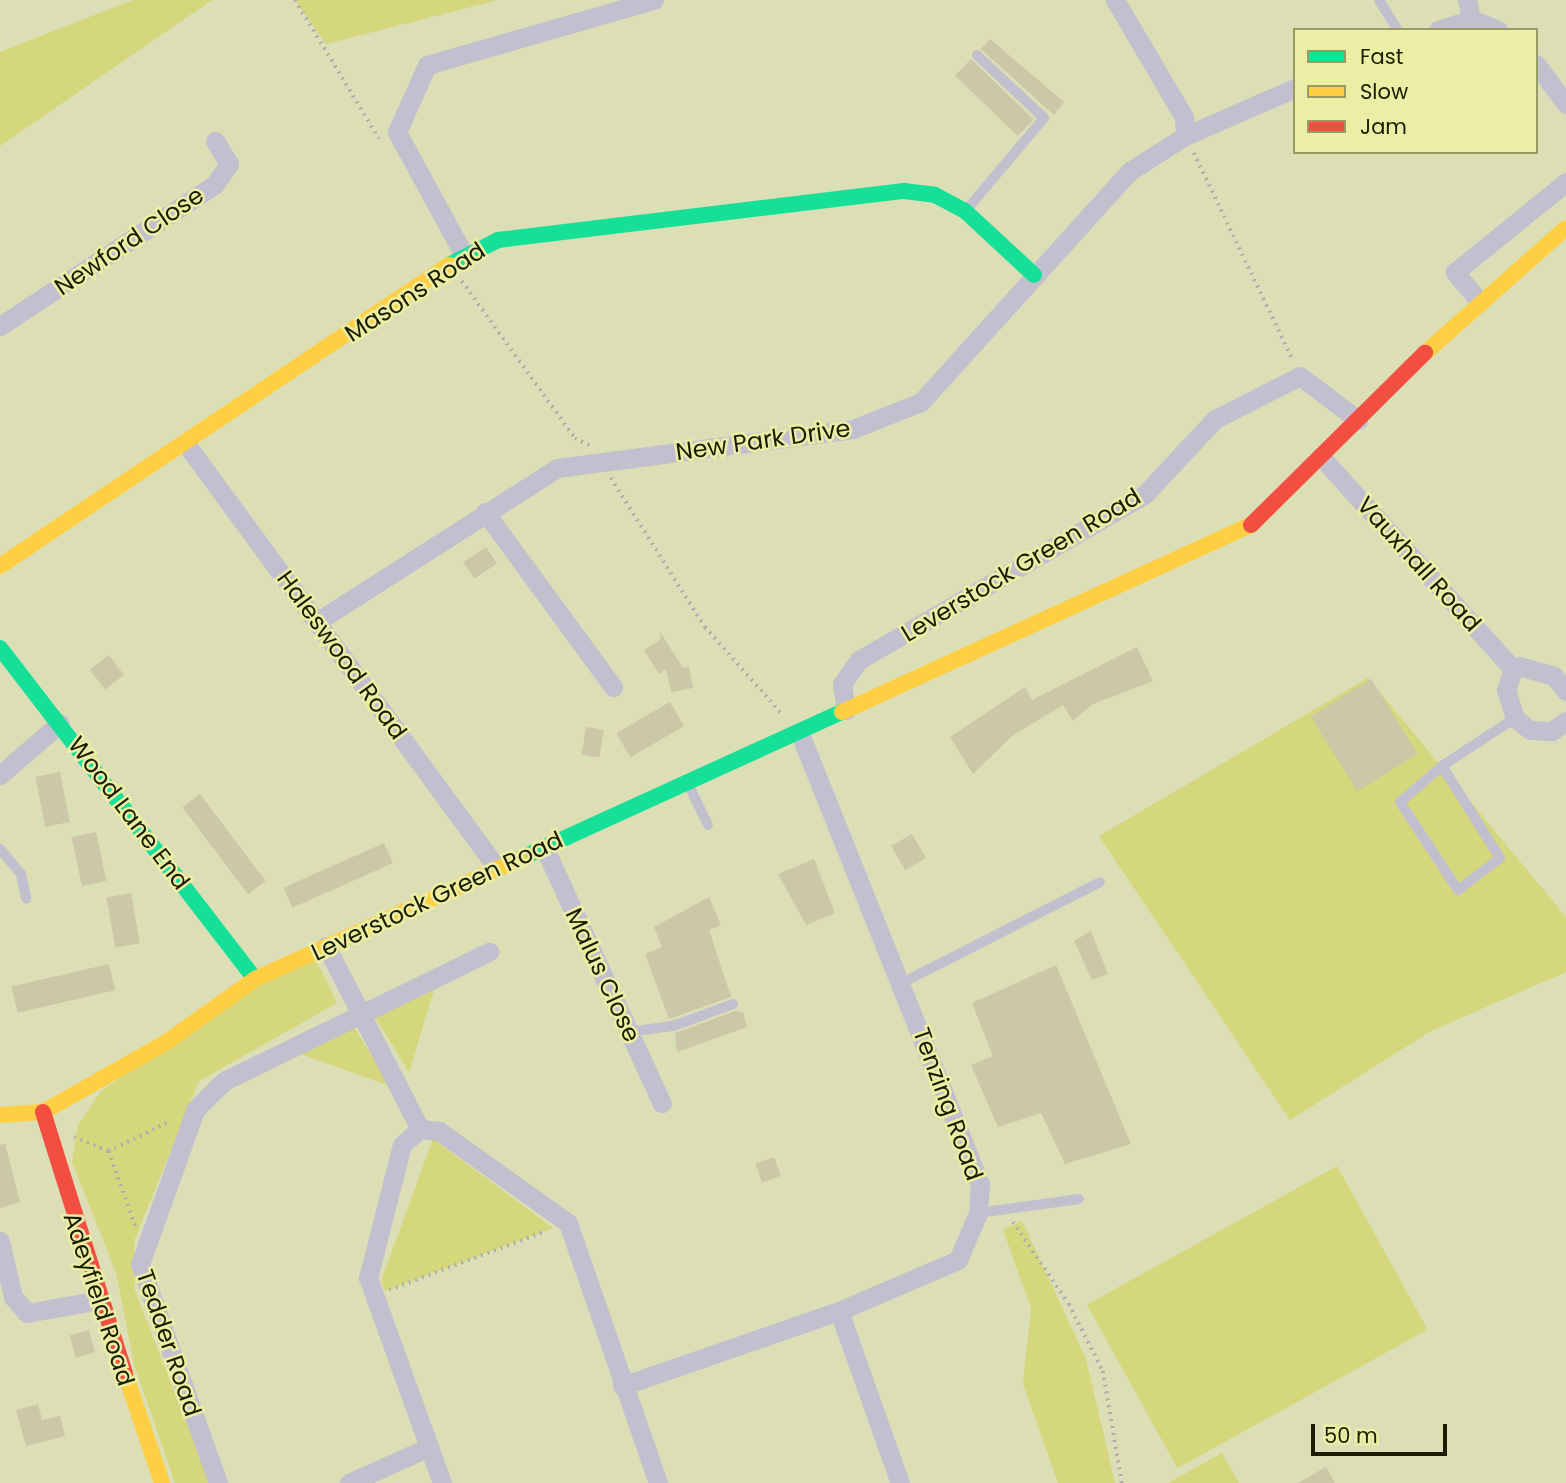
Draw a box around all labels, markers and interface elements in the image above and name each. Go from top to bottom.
legend [1293,28,1538,154]
text: Fast [1360,42,1403,71]
text: Slow [1360,77,1408,106]
text: Jam [1360,112,1407,141]
street label: Newford Close [49,181,209,301]
street label: Masons Road [339,236,491,348]
street label: New Park Drive [674,414,852,466]
street label: Leverstock Green Road [896,482,1146,648]
street label: Vauxhall Road [1351,491,1487,637]
street label: Haleswood Road [271,565,413,745]
street label: Wood Lane End [62,731,196,895]
street label: Leverstock Green Road [307,825,567,967]
street label: Malus Close [559,904,647,1046]
street label: Tenzing Road [907,1024,989,1184]
street label: Adeyfield Road [57,1209,141,1389]
street label: Tedder Road [130,1266,208,1420]
scale bar [1314,1410,1450,1454]
text: 50 m [1324,1421,1378,1450]

